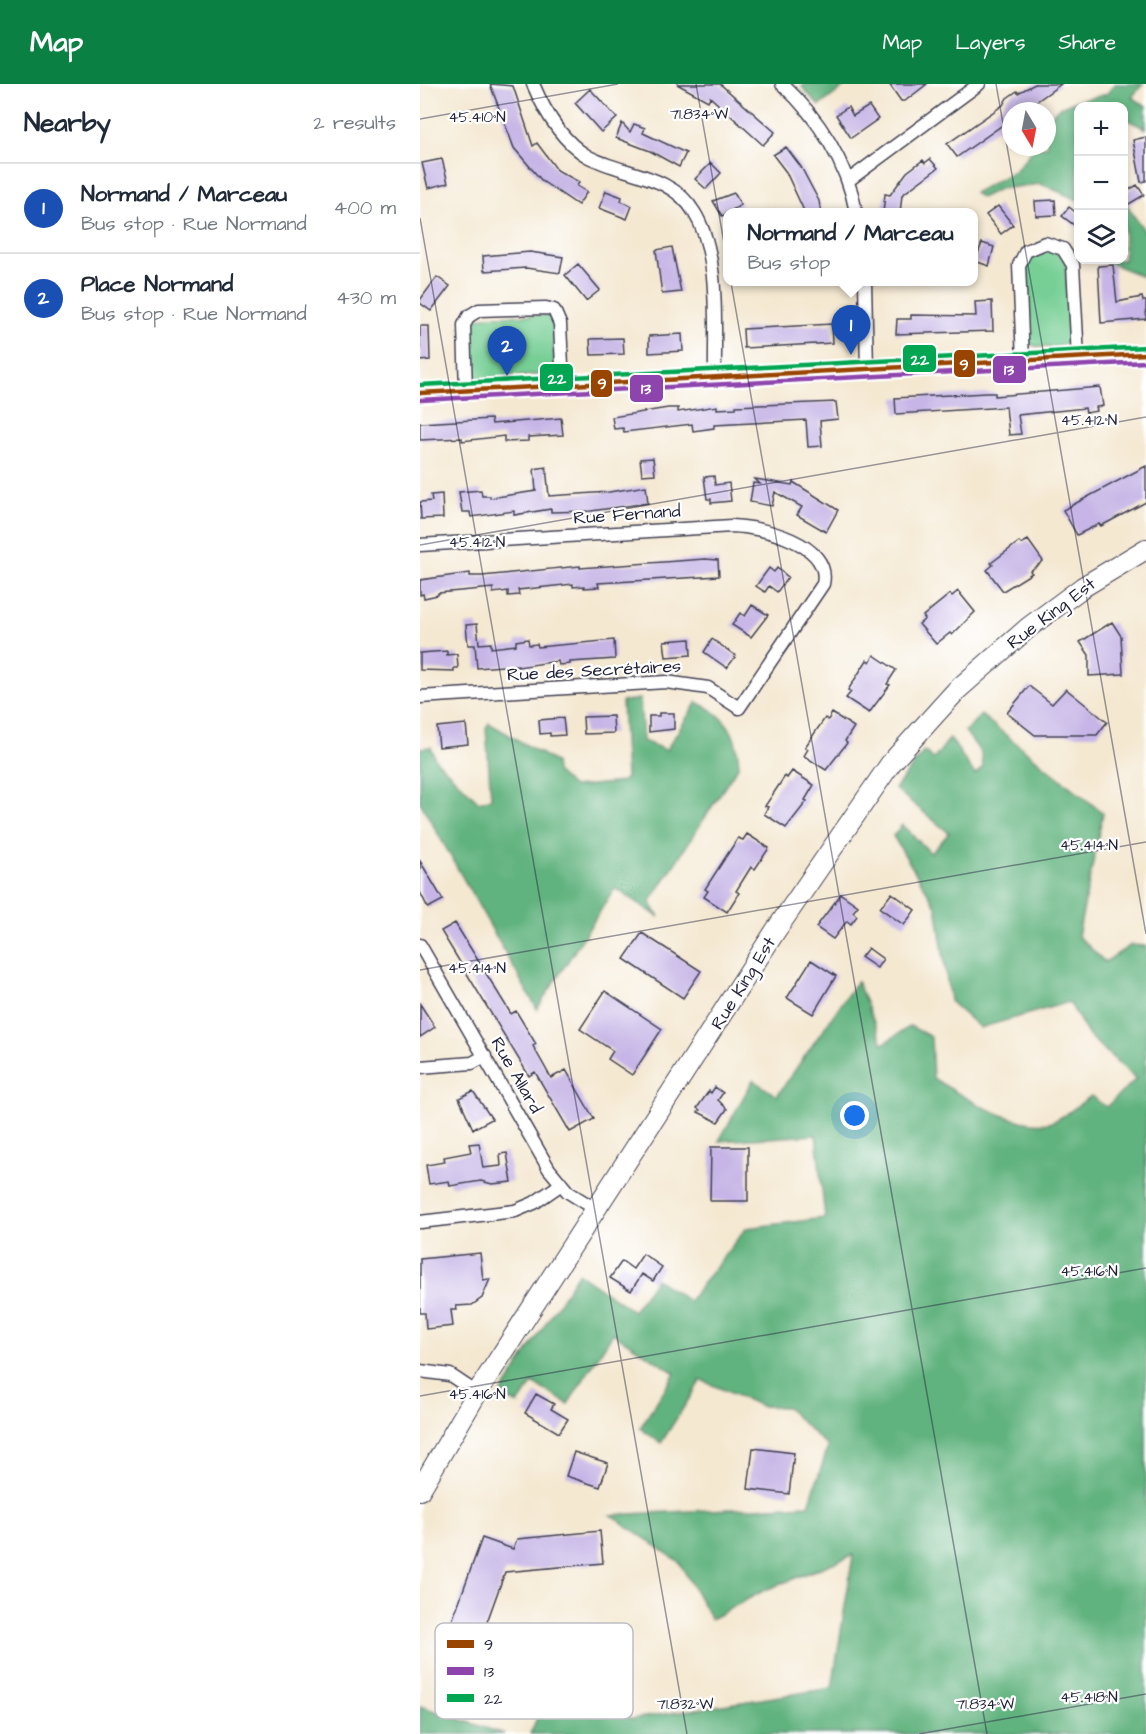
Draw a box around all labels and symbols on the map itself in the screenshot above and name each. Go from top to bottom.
north arrow [1002,102,1056,156]
text: 71.834°W [670,104,728,125]
text: 45.410°N [448,107,506,128]
pin: 1 [832,306,870,355]
pin: 2 [488,326,526,376]
line badge: 22 [902,344,937,373]
text: 22 [910,349,930,371]
line badge: 9 [953,349,976,378]
text: 9 [959,354,969,376]
line badge: 13 [992,355,1027,384]
text: 13 [1004,359,1015,381]
line badge: 22 [539,363,574,392]
text: 22 [547,368,567,390]
line badge: 9 [590,369,613,398]
text: 9 [597,373,607,395]
line badge: 13 [629,374,664,403]
text: 13 [641,378,652,400]
text: 45.412°N [1061,410,1117,431]
street label: Rue Fernand [573,498,681,531]
text: 45.412°N [449,532,505,553]
street label: Rue King Est [1002,571,1102,656]
street label: Rue des Secrétaires [506,653,682,688]
text: 45.414°N [1060,835,1118,856]
street label: Rue King Est [705,932,783,1035]
text: 45.414°N [448,958,506,979]
street label: Rue Allard [485,1032,549,1118]
your location [840,1101,869,1130]
text: 45.416°N [1060,1261,1118,1282]
text: 45.416°N [448,1384,506,1405]
legend [435,1623,633,1719]
text: 9 [484,1634,493,1656]
text: 13 [484,1661,494,1683]
text: 45.418°N [1060,1687,1118,1708]
text: 22 [484,1688,502,1710]
text: 71.832°W [657,1694,713,1715]
text: 71.834°W [956,1694,1014,1715]

